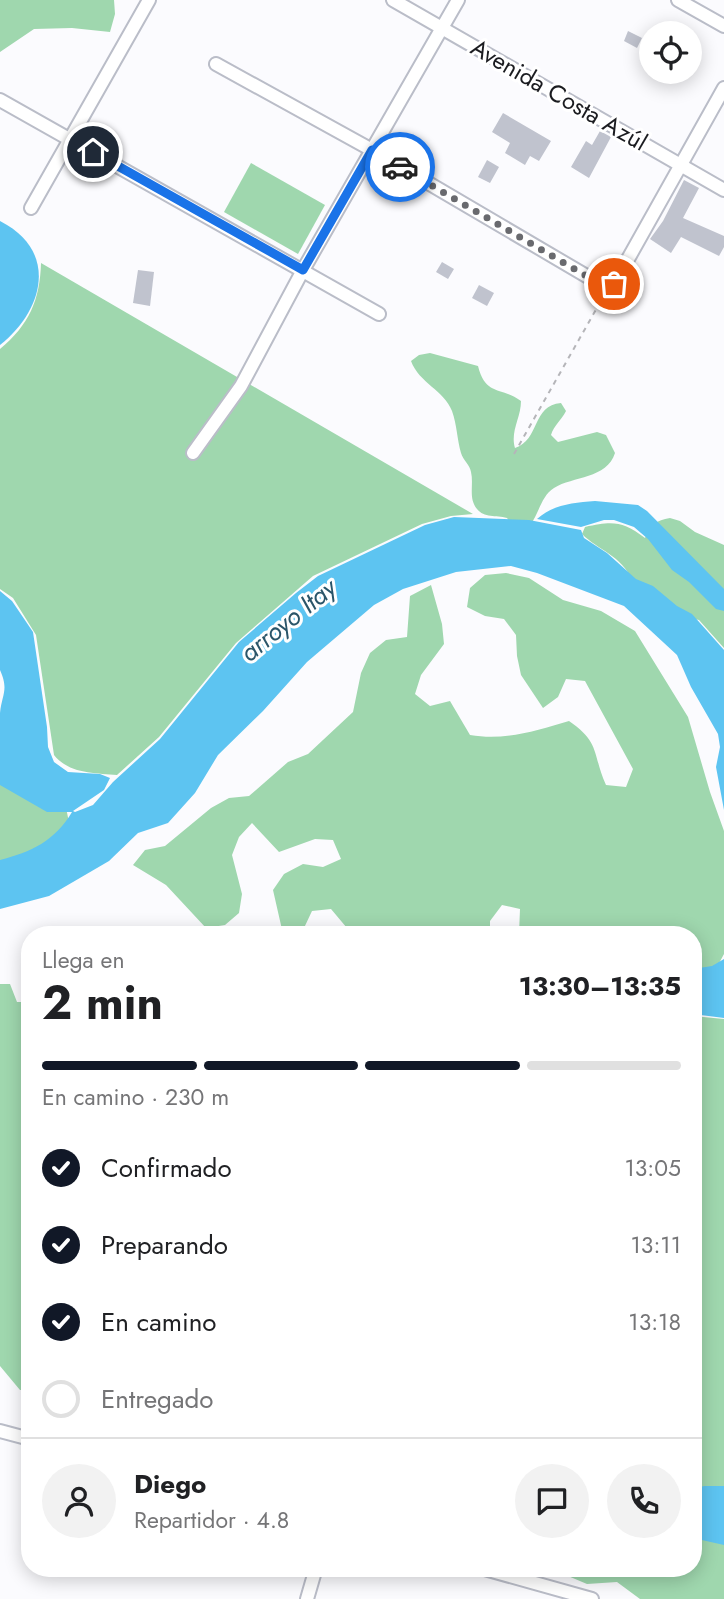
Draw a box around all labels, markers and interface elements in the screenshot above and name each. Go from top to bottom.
map controls [639,21,702,84]
button: locate [639,21,702,84]
street label: Avenida Costa Azúl [465,30,654,159]
pin [63,122,123,182]
courier [365,132,435,202]
icon: home [74,133,112,171]
icon: car [381,148,419,186]
pin [584,254,644,314]
icon: bag [595,265,633,303]
water label: arroyo Itay [232,568,346,671]
text: Llega en [42,943,124,977]
text: 13:30–13:35 [519,967,681,1005]
text: 2 min [42,970,163,1036]
text: En camino · 230 m [42,1080,229,1114]
icon: check [42,1149,80,1187]
text: Confirmado [101,1149,232,1187]
text: 13:05 [624,1151,681,1185]
icon: check [42,1226,80,1264]
text: Preparando [101,1226,228,1264]
text: 13:11 [630,1228,681,1262]
icon: check [42,1303,80,1341]
text: En camino [101,1303,217,1341]
text: 13:18 [628,1305,681,1339]
text: Entregado [101,1380,213,1418]
button: person [42,1464,116,1538]
button: chat [515,1464,589,1538]
button: phone [607,1464,681,1538]
text: Diego [134,1465,206,1503]
text: Repartidor · 4.8 [134,1503,289,1537]

